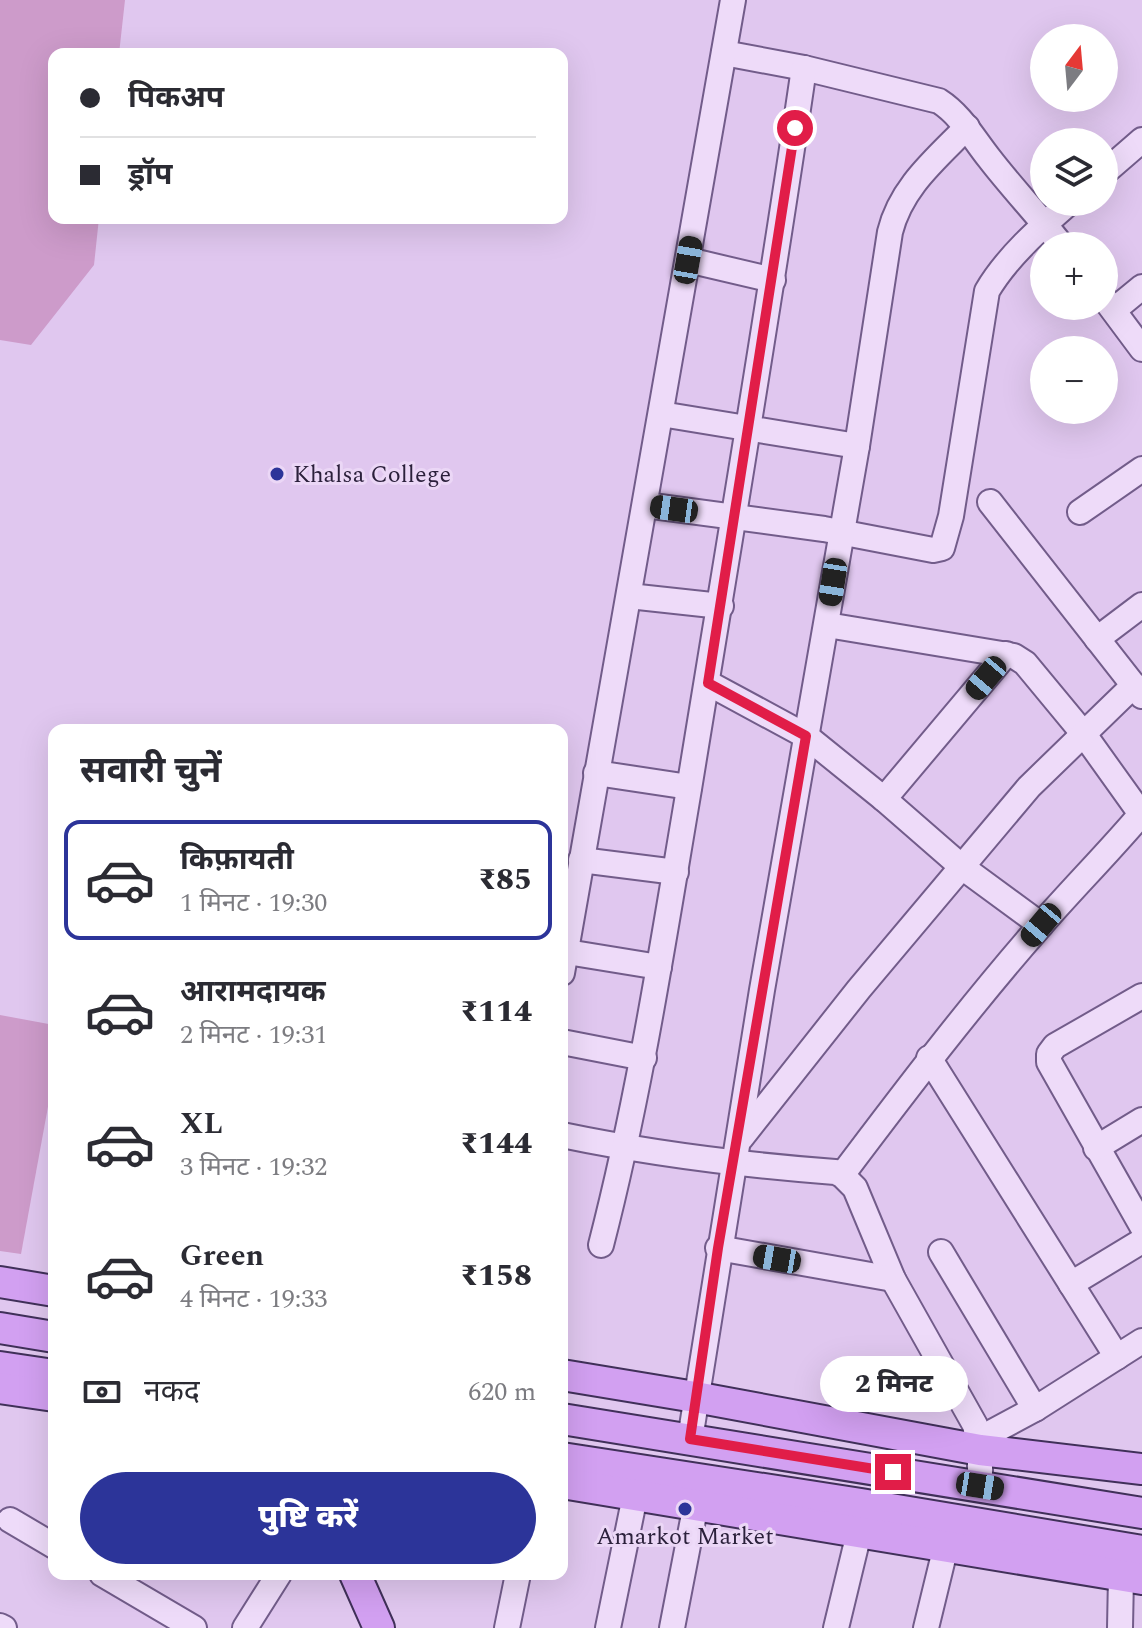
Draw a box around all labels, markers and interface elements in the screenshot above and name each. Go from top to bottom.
north arrow [1030,24,1118,112]
map controls [1030,24,1118,424]
text: पिकअप [128,75,224,121]
route start [777,110,813,146]
button: layers [1030,128,1118,216]
text: ड्रॉप [128,152,172,198]
button: + [1030,232,1118,320]
car [672,234,704,286]
button: − [1030,336,1118,424]
place label: Khalsa College [293,457,451,493]
marker: Khalsa College [268,465,286,483]
car [649,494,699,524]
car [817,556,849,608]
car [961,652,1011,704]
text: सवारी चुनें [80,744,221,799]
text: किफ़ायती [180,837,294,883]
icon: car [84,844,156,916]
text: ₹85 [478,857,532,903]
text: 1 मिनट · 19:30 [180,883,327,923]
car [1016,899,1066,951]
text: आरामदायक [180,969,326,1015]
icon: car [84,976,156,1048]
text: ₹114 [460,989,532,1035]
text: 2 मिनट · 19:31 [180,1015,327,1055]
text: XL [180,1101,223,1147]
icon: car [84,1108,156,1180]
text: ₹144 [460,1121,532,1167]
text: 3 मिनट · 19:32 [180,1147,327,1187]
text: Green [180,1233,264,1279]
icon: car [84,1240,156,1312]
car [751,1243,803,1275]
text: ₹158 [460,1253,532,1299]
text: 4 मिनट · 19:33 [180,1279,327,1319]
callout: 2 मिनट [819,1356,967,1412]
text: 2 मिनट [855,1364,933,1404]
text: नकद [144,1369,200,1415]
icon: cash [80,1370,124,1414]
text: 620 m [468,1372,536,1412]
route end [875,1454,911,1490]
car [954,1470,1006,1502]
button: पुष्टि करें [80,1472,536,1564]
marker: Amarkot Market [676,1500,694,1518]
place label: Amarkot Market [596,1519,774,1555]

